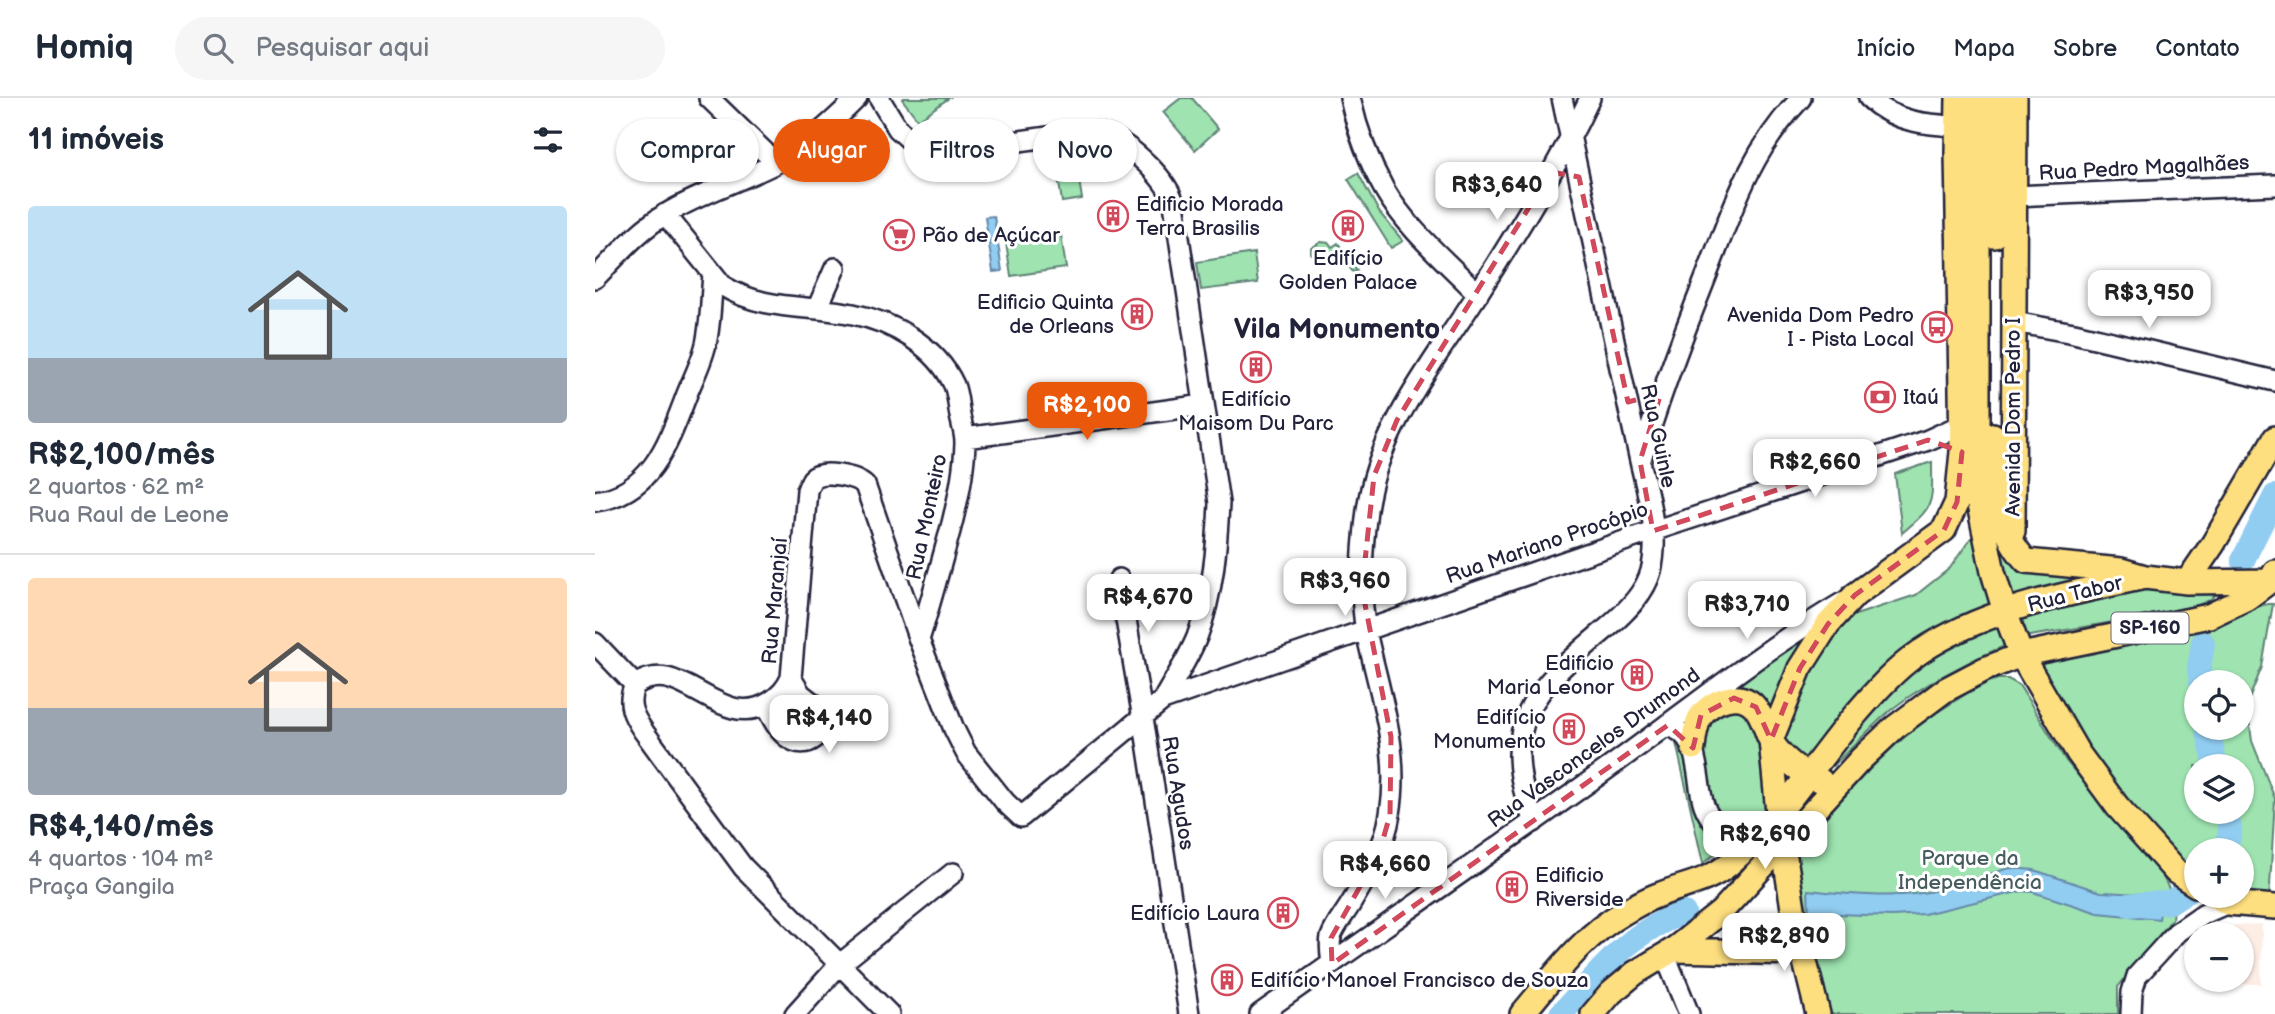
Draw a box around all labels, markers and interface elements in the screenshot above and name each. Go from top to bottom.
search box [175,17,665,80]
text: Homiq [35,28,133,68]
icon: search [199,29,237,67]
text: Pesquisar aqui [255,33,429,64]
text: Início [1857,34,1915,63]
text: Mapa [1953,34,2015,63]
text: Sobre [2053,34,2117,63]
text: Contato [2155,34,2240,63]
chip: Comprar [616,119,759,182]
chip: Alugar [773,119,890,182]
chip: Filtros [904,119,1019,182]
chip: Novo [1033,119,1137,182]
icon: filters [529,121,567,159]
text: 11 imóveis [28,122,164,158]
street label: Rua Pedro Magalhães [2038,150,2250,186]
pin: R$3,640 [1432,162,1562,222]
text: R$3,640 [1451,171,1543,199]
place label: Edificio Morada Terra Brasilis [1136,192,1284,241]
building icon: Edificio Morada Terra Brasilis [1096,199,1130,233]
building icon: Edifício Golden Palace [1331,209,1365,243]
supermarket icon: Pão de Açúcar [882,218,916,252]
place label: Pão de Açúcar [922,223,1060,248]
place label: Edifício Golden Palace [1279,246,1417,295]
icon: home [235,252,361,378]
pin: R$3,950 [2084,271,2214,330]
text: R$3,950 [2104,279,2194,307]
place label: Edificio Quinta de Orleans [977,290,1114,339]
building icon: Edificio Quinta de Orleans [1120,297,1154,331]
place label: Avenida Dom Pedro I - Pista Local [1727,303,1914,352]
bus stop icon: Avenida Dom Pedro I - Pista Local [1920,310,1954,344]
district label: Vila Monumento [1234,313,1440,346]
street label: Avenida Dom Pedro I [2001,317,2026,517]
building icon: Edifício Maisom Du Parc [1239,350,1273,384]
bank icon: Itaú [1863,380,1897,414]
pin: R$2,100 [1022,382,1152,442]
street label: Rua Guinle [1635,382,1681,490]
place label: Itaú [1903,385,1939,410]
place label: Edifício Maisom Du Parc [1178,387,1334,436]
text: R$2,100 [1043,391,1131,419]
text: R$2,100/mês [28,437,215,473]
pin: R$2,660 [1750,440,1880,499]
text: R$2,660 [1769,448,1861,476]
street label: Rua Monteiro [901,452,953,582]
text: 2 quartos · 62 m² [28,473,204,501]
street label: Rua Mariano Procópio [1442,497,1652,589]
text: Rua Raul de Leone [28,501,229,529]
street label: Rua Maranjaí [757,536,793,665]
pin: R$3,960 [1280,559,1410,618]
text: R$3,960 [1299,567,1391,595]
street label: Rua Tabor [2025,570,2126,618]
pin: R$4,670 [1083,574,1213,634]
pin: R$3,710 [1682,582,1812,641]
text: R$4,670 [1103,583,1193,611]
text: R$3,710 [1704,590,1790,618]
road number: SP-160 [2111,612,2189,643]
icon: home [235,624,361,750]
place label: Edificio Maria Leonor [1487,651,1614,700]
building icon: Edificio Maria Leonor [1620,658,1654,692]
street label: Rua Vasconcelos Drumond [1483,663,1705,833]
map controls [2184,670,2254,992]
button: locate [2184,670,2254,740]
pin: R$4,140 [764,696,894,755]
text: R$4,140 [785,704,873,732]
place label: Edifício Monumento [1433,705,1546,754]
building icon: Edifício Monumento [1552,712,1586,746]
street label: Rua Agudos [1157,734,1199,852]
button: layers [2184,754,2254,824]
text: R$4,140/mês [28,809,214,845]
pin: R$2,690 [1700,812,1830,871]
text: R$2,690 [1719,820,1811,848]
button: + [2184,838,2254,908]
pin: R$4,660 [1320,842,1450,901]
text: 4 quartos · 104 m² [28,845,214,873]
park label: Parque da Independência [1898,846,2042,895]
text: R$4,660 [1339,850,1431,878]
place label: Edificio Riverside [1535,863,1624,912]
building icon: Edificio Riverside [1495,870,1529,904]
text: Praça Gangila [28,873,175,901]
building icon: Edifício Laura [1266,896,1300,930]
place label: Edifício Laura [1130,901,1260,926]
pin: R$2,890 [1719,914,1849,973]
text: R$2,890 [1738,922,1830,950]
button: − [2184,922,2254,992]
building icon: Edifício Manoel Francisco de Souza [1210,963,1244,997]
place label: Edifício Manoel Francisco de Souza [1250,968,1589,993]

